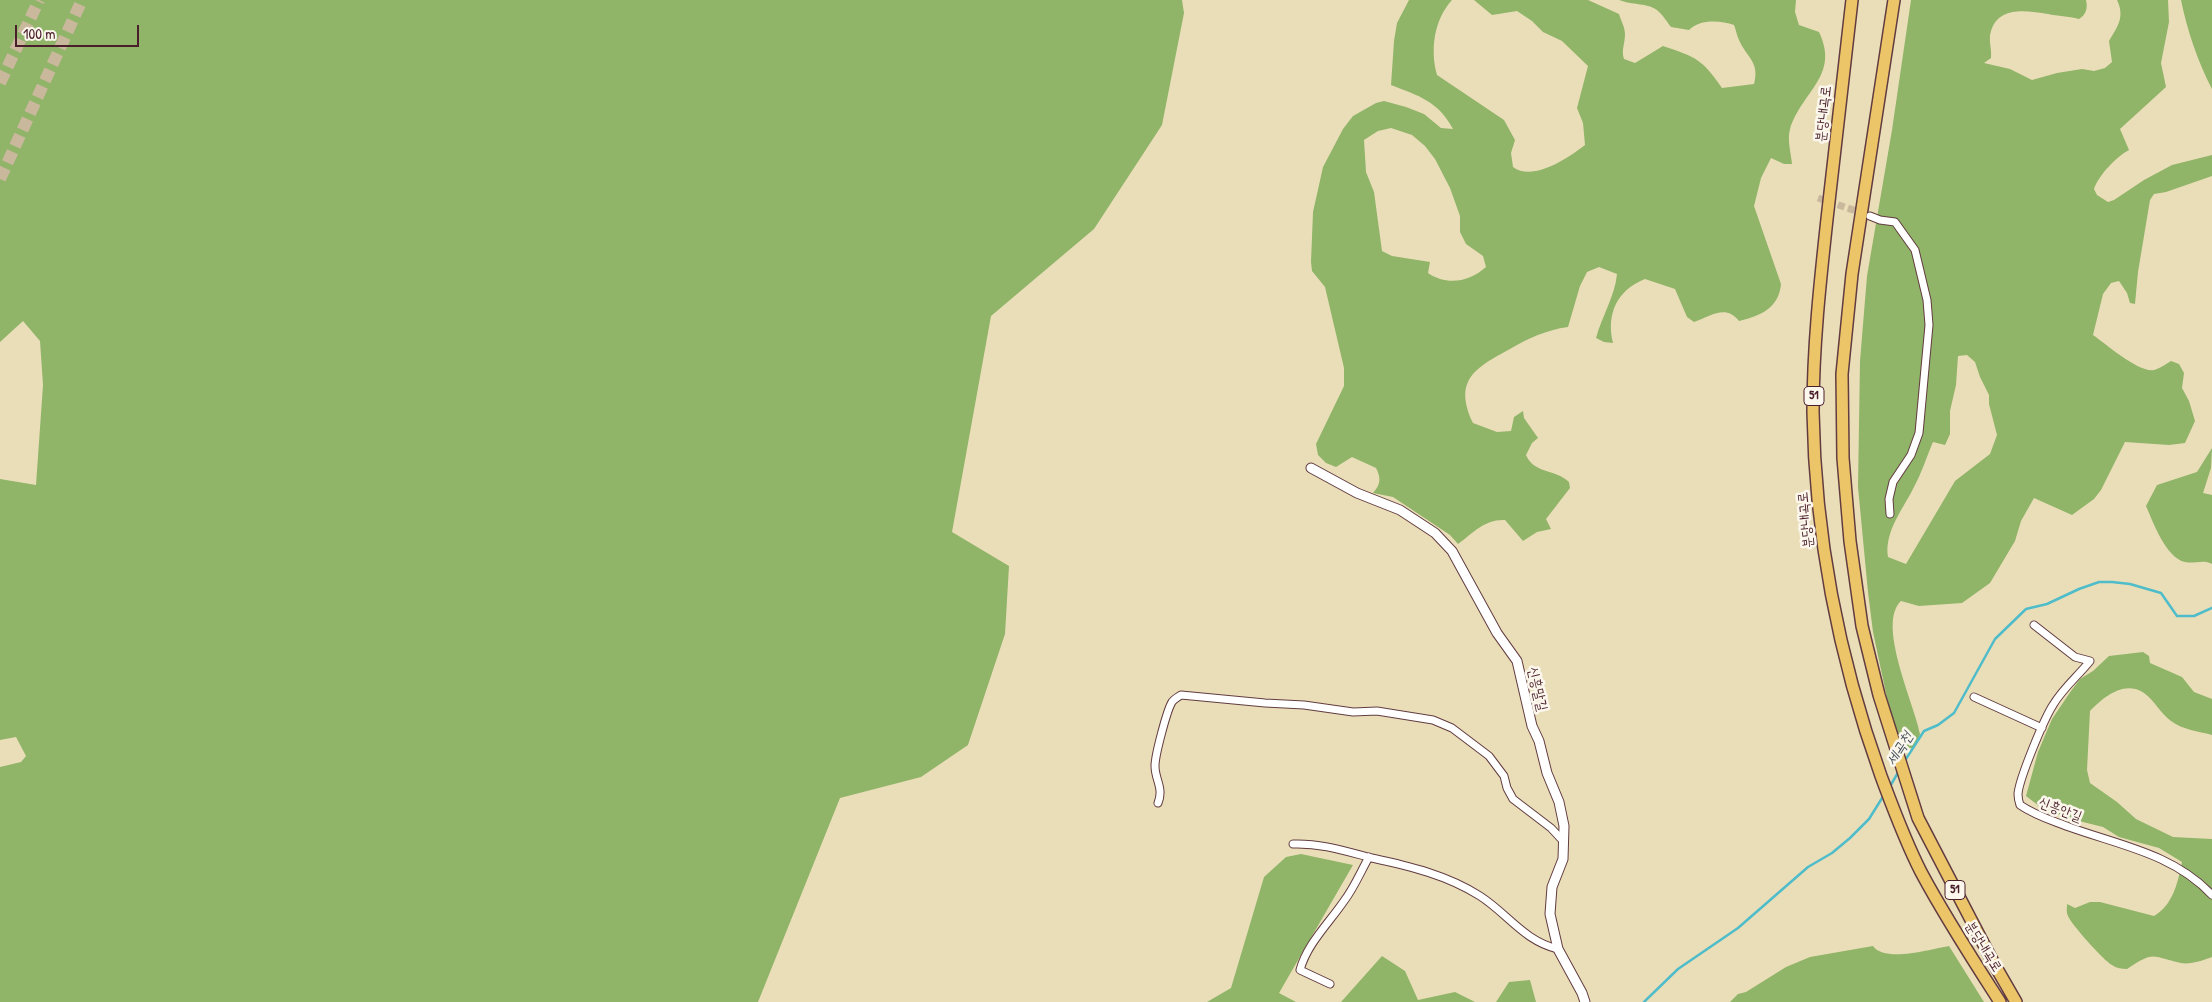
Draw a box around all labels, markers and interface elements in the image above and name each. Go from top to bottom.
scale bar [18,15,141,47]
text: 100 m [23,23,56,44]
street label: 분당내곡로 [1813,85,1835,143]
road number: 51 [1804,386,1824,406]
street label: 분당내곡로 [1795,491,1817,549]
street label: 신흥말길 [1524,665,1550,713]
water label: 세곡천 [1883,729,1917,769]
street label: 신흥안길 [2036,794,2084,826]
road number: 51 [1945,880,1965,900]
street label: 분당내곡로 [1961,919,2005,975]

